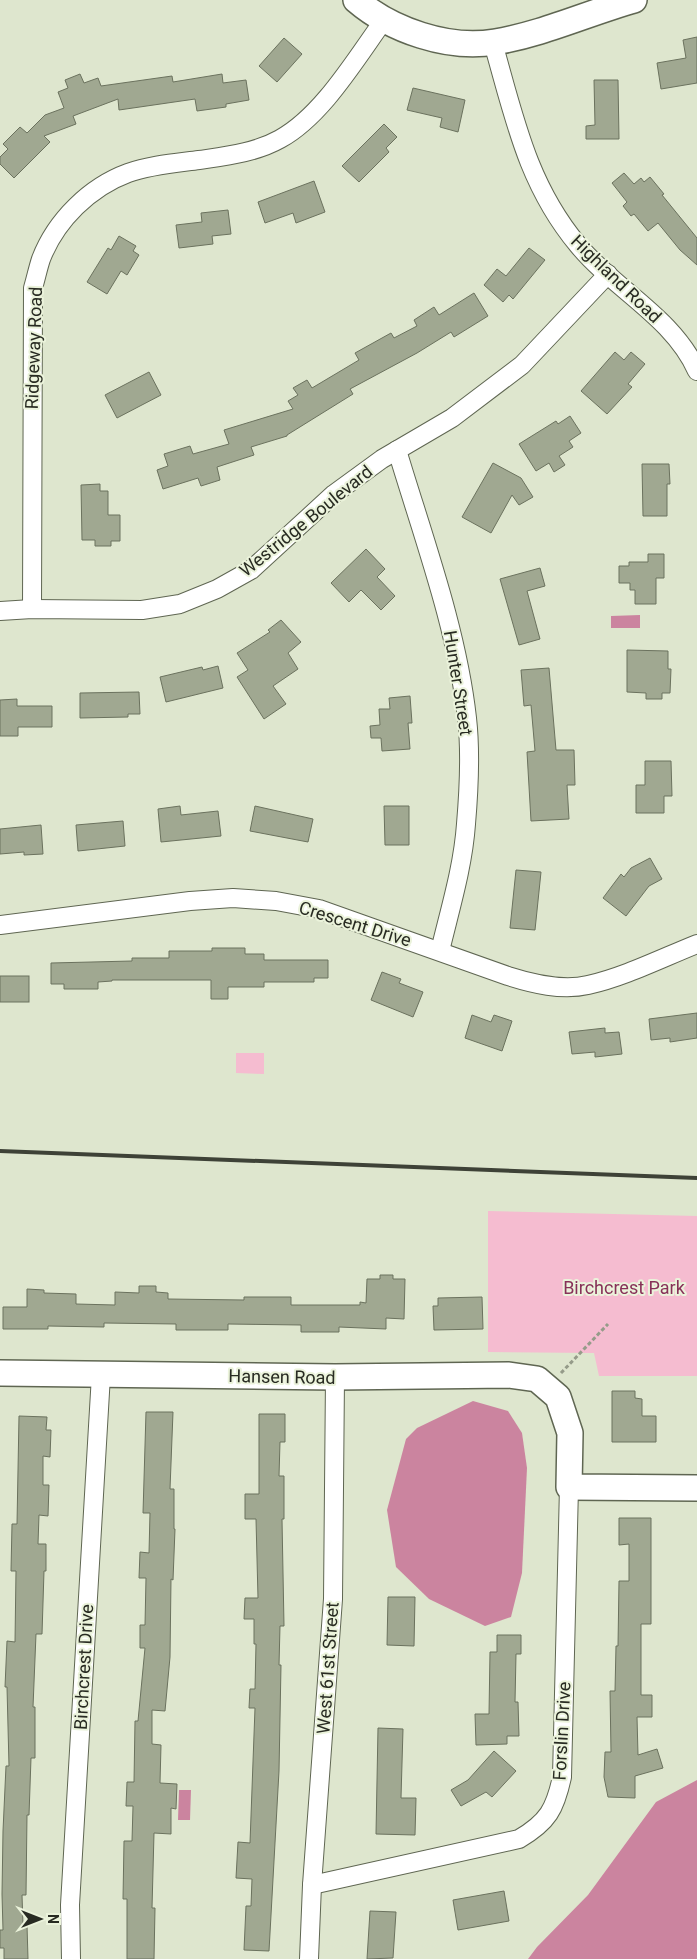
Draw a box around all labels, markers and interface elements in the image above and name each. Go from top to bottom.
street label: Highland Road [567,230,666,327]
street label: Ridgeway Road [21,286,46,410]
street label: Westridge Boulevard [235,461,376,581]
street label: Hunter Street [440,629,477,737]
street label: Crescent Drive [297,896,414,951]
park label: Birchcrest Park [563,1277,686,1298]
street label: Hansen Road [228,1365,336,1388]
street label: West 61st Street [312,1601,343,1735]
street label: Birchcrest Drive [70,1604,97,1730]
street label: Forslin Drive [548,1681,575,1781]
north arrow [15,1894,65,1944]
text: N [45,1914,61,1924]

